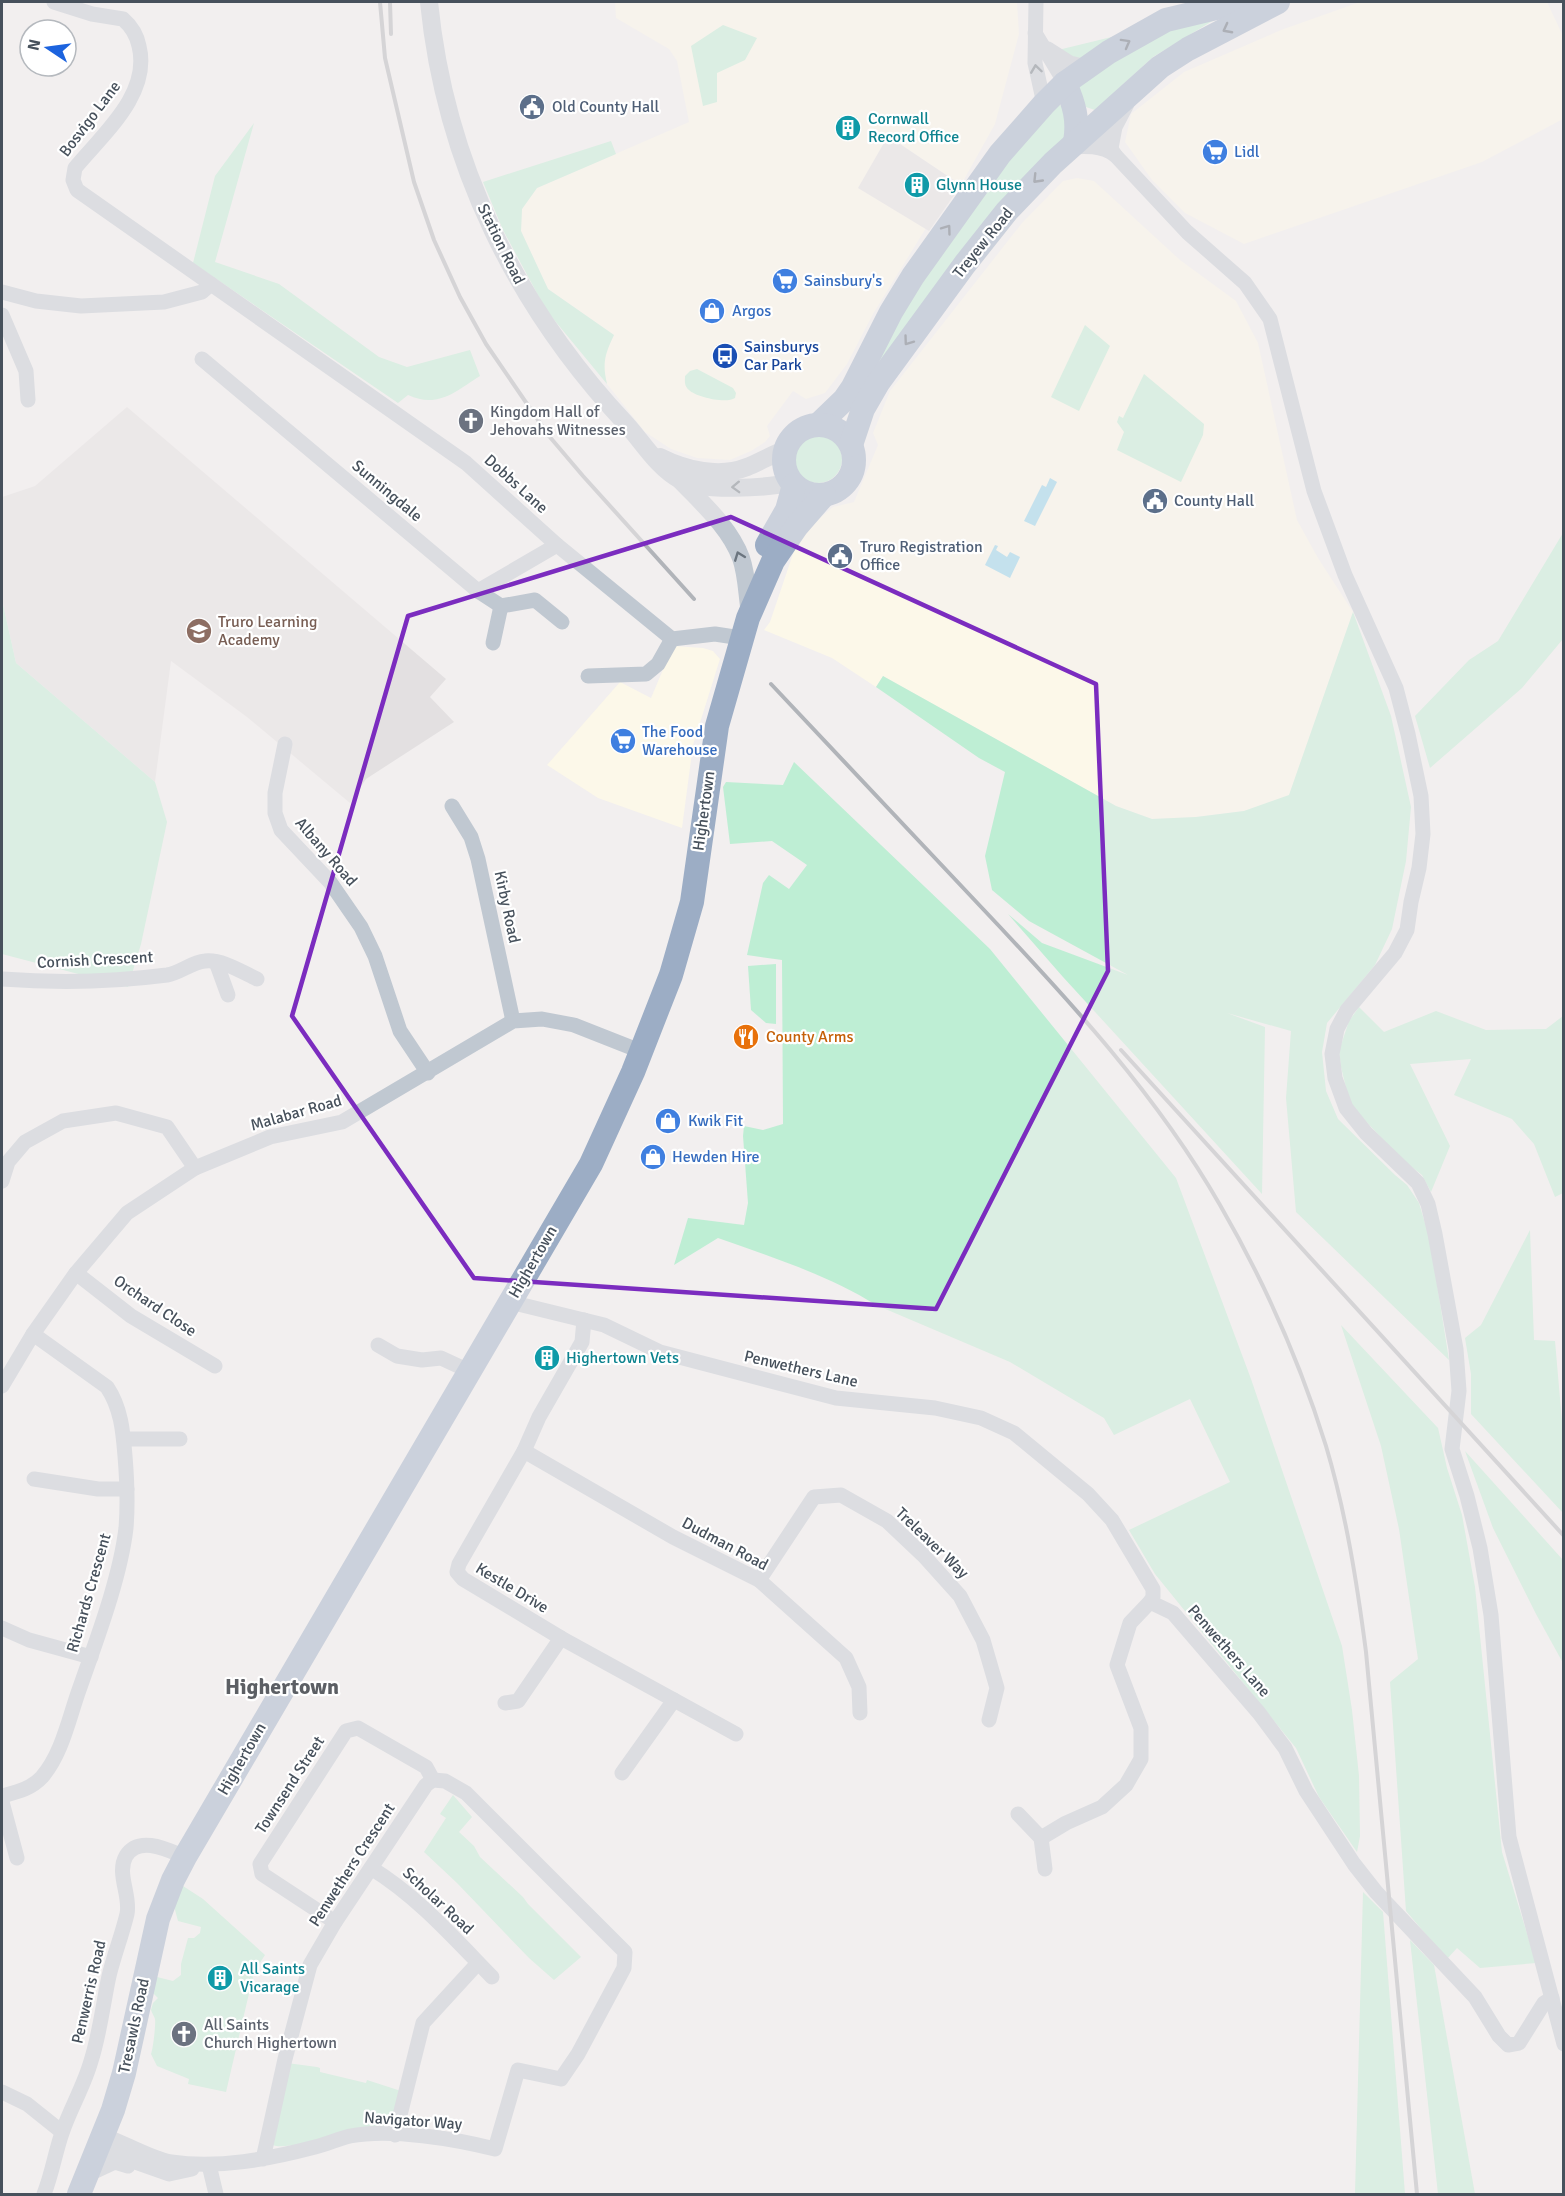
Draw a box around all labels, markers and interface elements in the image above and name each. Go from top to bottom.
north arrow [18,18,78,78]
one-way arrow [1222,22,1233,33]
text: N [23,37,45,53]
one-way arrow [1120,39,1130,50]
one-way arrow [1031,64,1043,73]
street label: Bosvigo Lane [55,77,125,161]
public building icon: Old County Hall [517,92,547,122]
place label: Old County Hall [552,97,660,117]
place label: Cornwall Record Office [868,109,959,147]
building icon: Cornwall Record Office [833,113,863,143]
supermarket icon: Lidl [1200,137,1230,167]
place label: Lidl [1234,142,1260,162]
building icon: Glynn House [902,170,932,200]
one-way arrow [1034,172,1045,183]
place label: Glynn House [936,175,1022,195]
street label: Station Road [473,200,529,288]
street label: Treyew Road [949,204,1017,282]
one-way arrow [940,224,951,235]
supermarket icon: Sainsbury's [770,266,800,296]
place label: Sainsbury's [804,271,882,291]
shop icon: Argos [697,296,727,326]
place label: Argos [732,301,771,321]
one-way arrow [905,334,916,345]
place label: Sainsburys Car Park [744,337,819,375]
bus stop icon: Sainsburys Car Park [710,341,740,371]
place label: Kingdom Hall of Jehovahs Witnesses [490,402,626,440]
church icon: Kingdom Hall of Jehovahs Witnesses [456,406,486,436]
street label: Dobbs Lane [480,450,552,518]
street label: Sunningdale [348,456,426,526]
one-way arrow [732,480,741,493]
public building icon: County Hall [1140,486,1170,516]
place label: County Hall [1174,491,1254,511]
place label: Truro Registration Office [860,537,983,575]
public building icon: Truro Registration Office [825,541,855,571]
one-way arrow [734,551,746,562]
place label: Truro Learning Academy [218,612,317,650]
school or university icon: Truro Learning Academy [184,616,214,646]
place label: The Food Warehouse [642,722,718,760]
supermarket icon: The Food Warehouse [608,726,638,756]
street label: Highertown [689,770,719,852]
street label: Albany Road [291,814,361,890]
street label: Kirby Road [490,869,524,945]
street label: Cornish Crescent [37,947,154,973]
restaurant icon: County Arms [731,1022,761,1052]
place label: County Arms [766,1027,853,1047]
street label: Malabar Road [248,1090,344,1136]
shop icon: Kwik Fit [653,1106,683,1136]
place label: Kwik Fit [688,1111,743,1131]
shop icon: Hewden Hire [638,1142,668,1172]
place label: Hewden Hire [672,1147,760,1167]
street label: Highertown [504,1222,562,1302]
street label: Orchard Close [110,1271,200,1341]
building icon: Highertown Vets [532,1343,562,1373]
street label: Penwethers Lane [742,1346,860,1392]
place label: Highertown Vets [566,1348,679,1368]
street label: Treleaver Way [891,1503,973,1583]
street label: Dudman Road [678,1513,772,1575]
street label: Richards Crescent [62,1531,116,1655]
street label: Kestle Drive [472,1558,552,1618]
street label: Penwethers Lane [1183,1601,1275,1701]
district label: Highertown [225,1673,339,1700]
street label: Highertown [213,1719,271,1799]
street label: Townsend Street [251,1732,329,1838]
street label: Penwethers Crescent [305,1799,400,1931]
street label: Scholar Road [398,1863,478,1939]
street label: Penwerris Road [67,1938,111,2046]
place label: All Saints Vicarage [240,1959,305,1997]
building icon: All Saints Vicarage [205,1963,235,1993]
street label: Tresawls Road [114,1977,154,2075]
place label: All Saints Church Highertown [204,2015,337,2053]
church icon: All Saints Church Highertown [169,2019,199,2049]
street label: Navigator Way [363,2108,463,2134]

